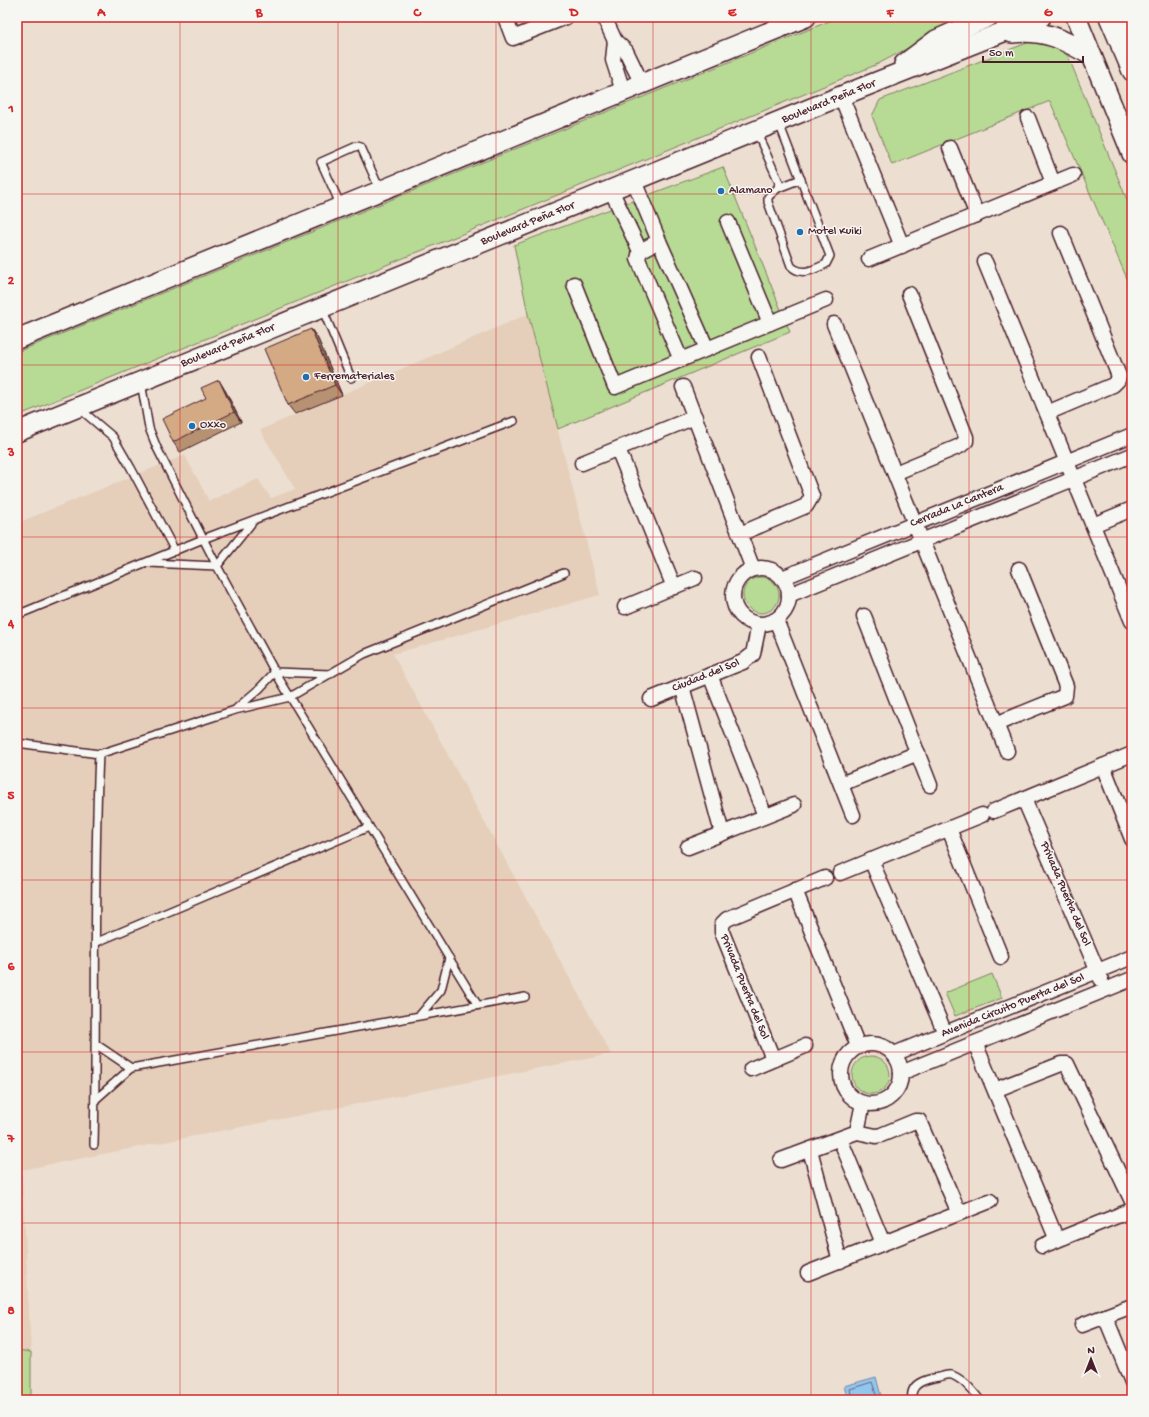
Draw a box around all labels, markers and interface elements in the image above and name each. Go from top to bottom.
text: A [96,6,106,21]
text: B [255,6,264,21]
text: C [412,6,422,21]
text: D [569,6,579,21]
text: E [728,6,737,21]
text: F [886,6,895,21]
text: G [1044,6,1053,21]
scale bar [983,38,1083,64]
text: 50 m [989,47,1014,61]
street label: Boulevard Peña Flor [779,76,880,128]
text: 1 [7,102,14,117]
place label: Alamano [729,184,773,198]
marker: Alamano [716,186,726,196]
street label: Boulevard Peña Flor [478,198,579,250]
place label: Motel Kuiki [808,225,862,239]
marker: Motel Kuiki [795,227,805,237]
text: 2 [8,274,15,289]
street label: Boulevard Peña Flor [178,320,279,372]
place label: Ferremateriales [313,370,395,384]
marker: Ferremateriales [301,372,311,382]
place label: Oxxo [200,419,226,433]
marker: Oxxo [187,421,197,431]
text: 3 [7,446,15,461]
street label: Cerrada La Cantera [908,481,1006,531]
text: 4 [7,617,15,632]
street label: Ciudad del Sol [670,656,742,696]
text: 5 [8,789,15,804]
street label: Privada Puerta del Sol [1036,839,1094,949]
street label: Privada Puerta del Sol [716,931,772,1042]
text: 6 [8,960,15,975]
street label: Avenida Circuito Puerta del Sol [939,971,1087,1041]
text: 7 [7,1132,16,1147]
text: 8 [7,1304,15,1319]
north arrow [1071,1339,1111,1379]
text: N [1087,1345,1095,1357]

